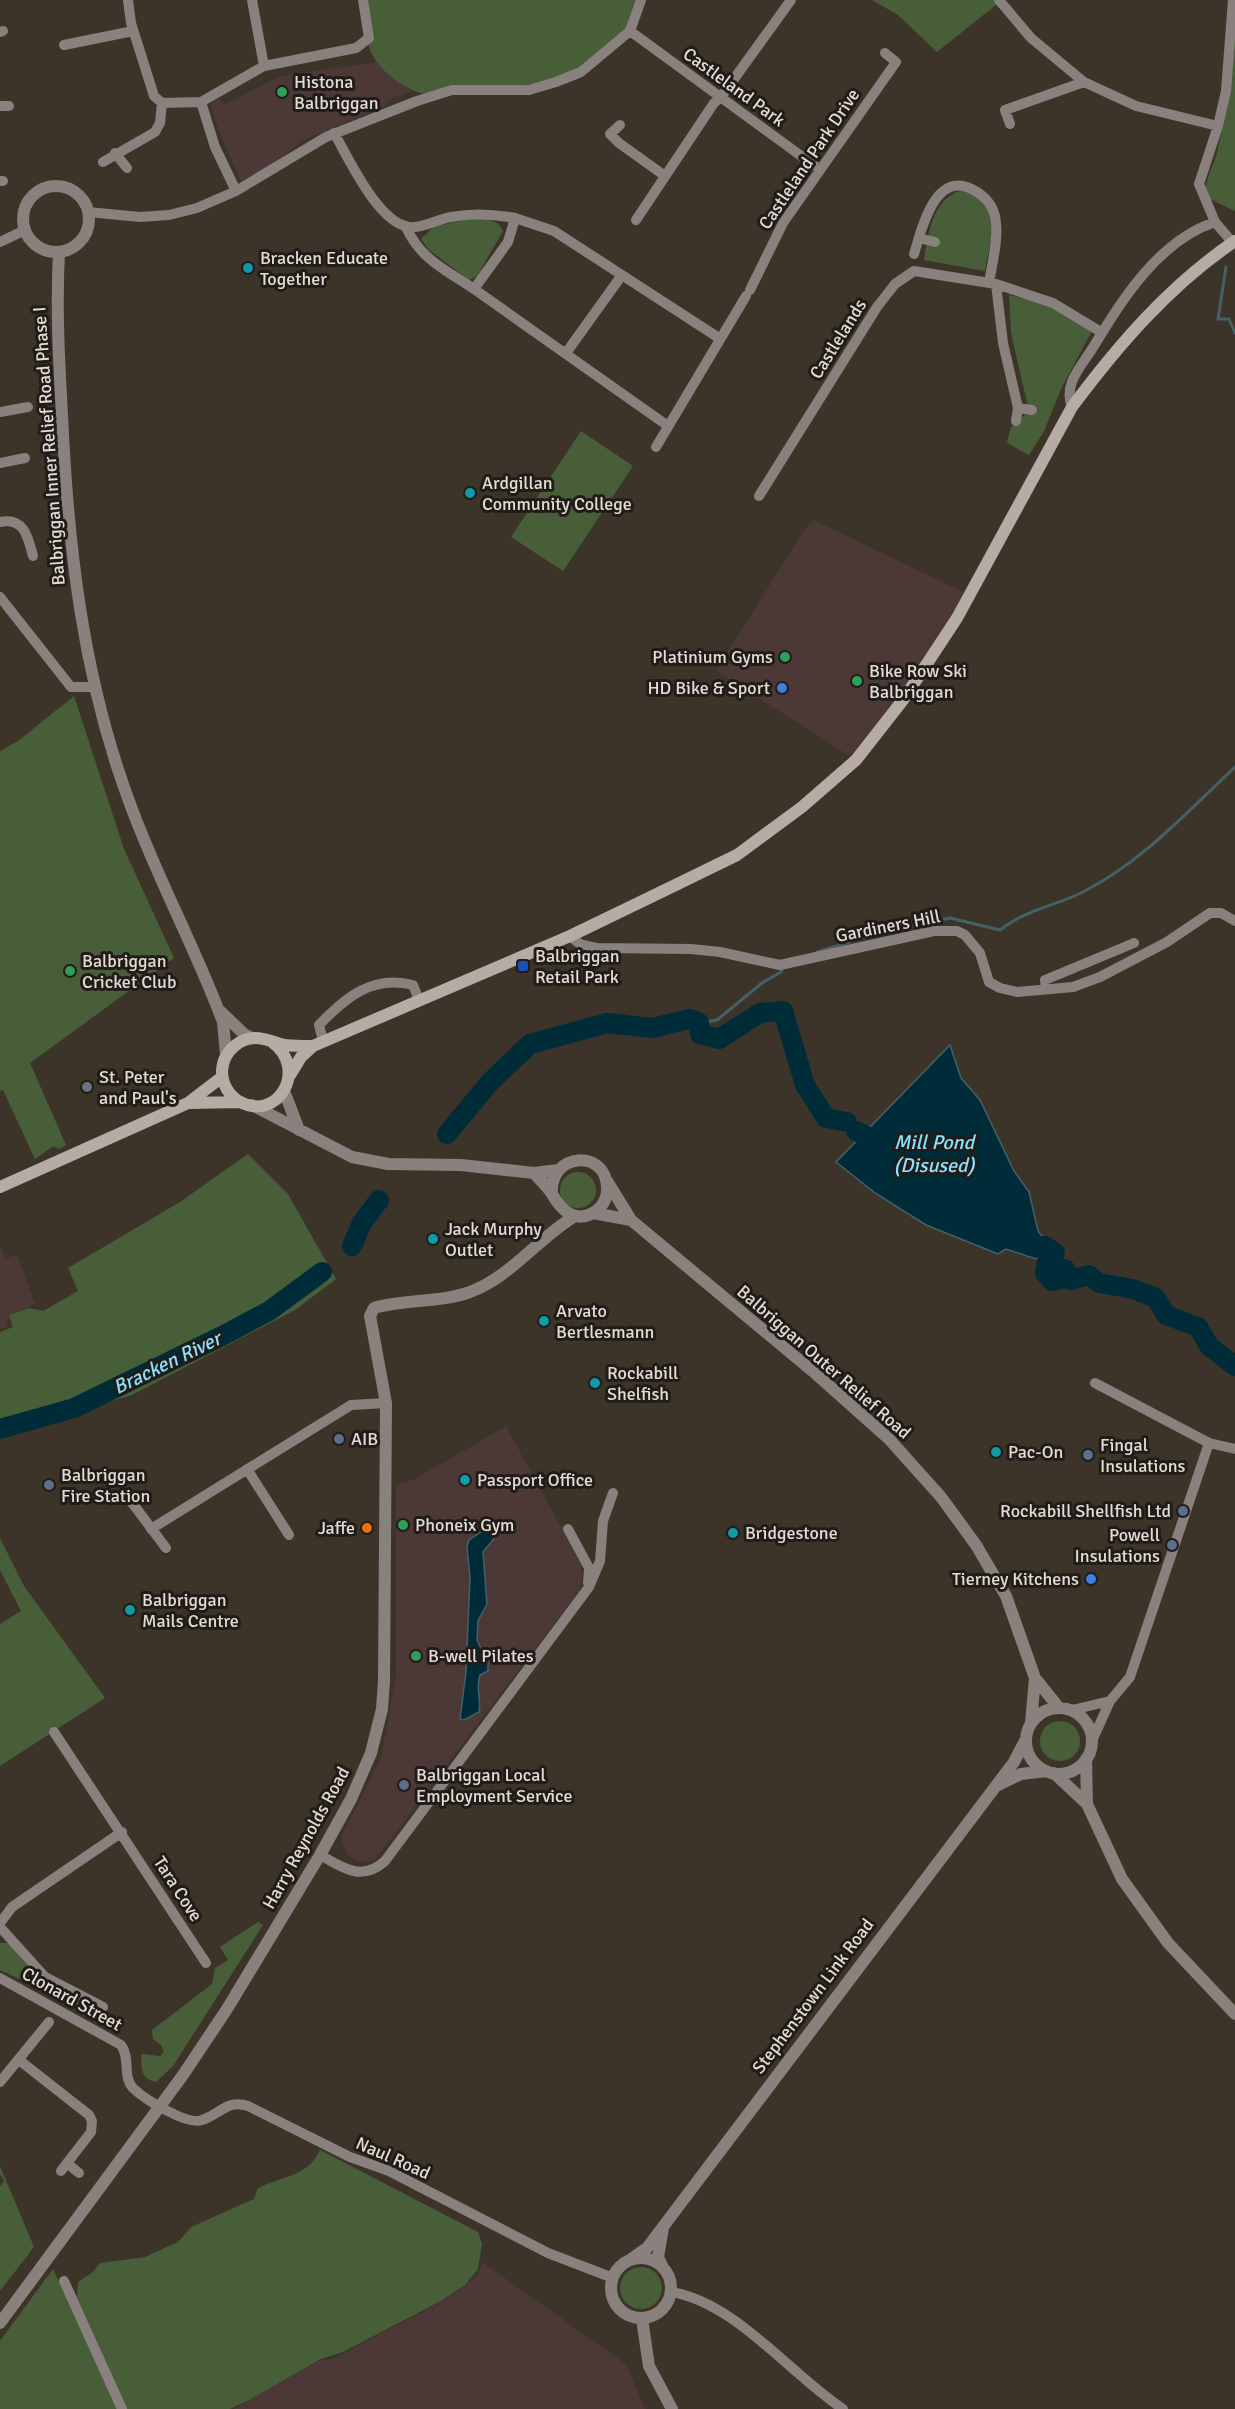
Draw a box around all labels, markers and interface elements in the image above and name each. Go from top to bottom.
street label: Castleland Park [679,43,789,131]
place label: Histona Balbriggan [294,71,379,114]
marker: Histona Balbriggan [275,85,289,99]
street label: Castleland Park Drive [754,85,864,233]
place label: Bracken Educate Together [260,247,388,290]
marker: Bracken Educate Together [241,261,255,275]
street label: Castlelands [805,295,871,383]
street label: Balbriggan Inner Relief Road Phase I [28,306,70,586]
place label: Ardgillan Community College [482,472,632,515]
marker: Ardgillan Community College [463,486,477,500]
place label: Platinium Gyms [652,646,773,668]
marker: Platinium Gyms [778,650,792,664]
place label: Bike Row Ski Balbriggan [869,660,967,703]
marker: Bike Row Ski Balbriggan [850,674,864,688]
place label: HD Bike & Sport [647,677,770,699]
marker: HD Bike & Sport [775,681,789,695]
street label: Gardiners Hill [834,905,942,947]
place label: Balbriggan Retail Park [535,945,620,988]
place label: Balbriggan Cricket Club [82,950,176,993]
marker: Balbriggan Retail Park [516,959,530,973]
marker: Balbriggan Cricket Club [63,964,77,978]
place label: St. Peter and Paul's [99,1066,177,1109]
marker: St. Peter and Paul's [80,1080,94,1094]
water label: Mill Pond (Disused) [894,1130,976,1178]
place label: Jack Murphy Outlet [445,1218,542,1261]
marker: Jack Murphy Outlet [426,1232,440,1246]
street label: Balbriggan Outer Relief Road [733,1281,915,1443]
place label: Arvato Bertlesmann [556,1300,654,1343]
marker: Arvato Bertlesmann [537,1314,551,1328]
water label: Bracken River [109,1325,227,1400]
place label: Rockabill Shelfish [607,1362,678,1405]
marker: Rockabill Shelfish [588,1376,602,1390]
place label: AIB [351,1428,378,1450]
marker: AIB [332,1432,346,1446]
place label: Fingal Insulations [1100,1434,1186,1477]
place label: Pac-On [1008,1441,1063,1463]
marker: Pac-On [989,1445,1003,1459]
marker: Fingal Insulations [1081,1448,1095,1462]
place label: Balbriggan Fire Station [61,1464,150,1507]
place label: Passport Office [477,1469,593,1491]
marker: Passport Office [458,1473,472,1487]
marker: Balbriggan Fire Station [42,1478,56,1492]
place label: Rockabill Shellfish Ltd [1000,1500,1171,1522]
marker: Rockabill Shellfish Ltd [1176,1504,1190,1518]
place label: Phoneix Gym [415,1514,514,1536]
place label: Jaffe [318,1517,355,1539]
marker: Phoneix Gym [396,1518,410,1532]
marker: Jaffe [360,1521,374,1535]
place label: Bridgestone [745,1522,838,1544]
place label: Powell Insulations [1075,1524,1160,1567]
marker: Bridgestone [726,1526,740,1540]
marker: Powell Insulations [1165,1538,1179,1552]
place label: Tierney Kitchens [952,1568,1079,1590]
marker: Tierney Kitchens [1084,1572,1098,1586]
place label: Balbriggan Mails Centre [142,1589,239,1632]
marker: Balbriggan Mails Centre [123,1603,137,1617]
place label: B-well Pilates [428,1645,534,1667]
marker: B-well Pilates [409,1649,423,1663]
street label: Harry Reynolds Road [258,1763,354,1913]
place label: Balbriggan Local Employment Service [416,1764,573,1807]
marker: Balbriggan Local Employment Service [397,1778,411,1792]
street label: Tara Cove [149,1852,207,1926]
street label: Stephenstown Link Road [747,1914,879,2078]
street label: Clonard Street [18,1962,126,2036]
street label: Naul Road [352,2132,434,2184]

